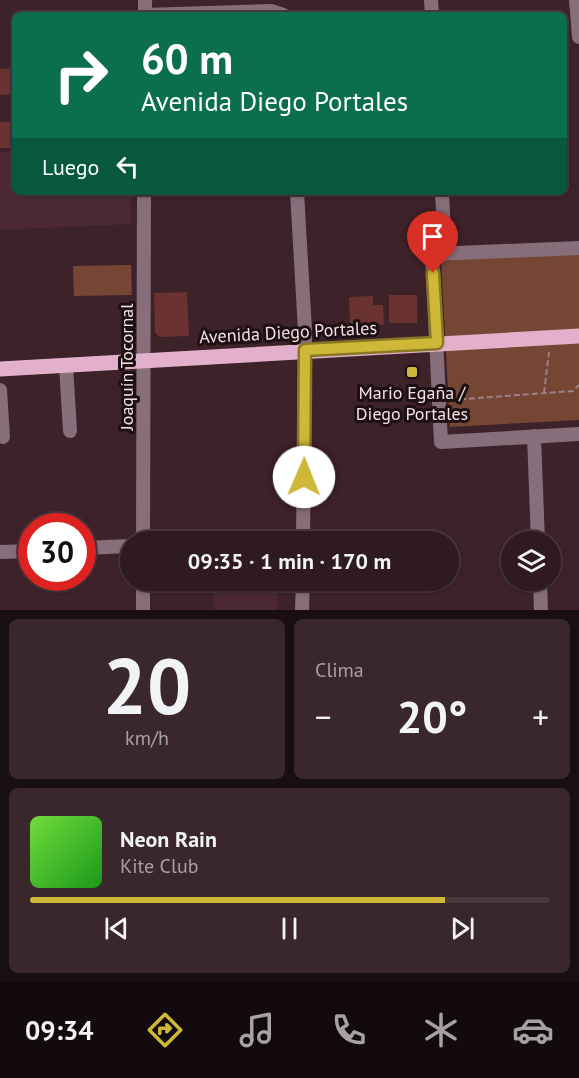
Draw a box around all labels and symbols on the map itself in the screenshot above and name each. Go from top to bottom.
pin [407,211,458,273]
street label: Joaquín Tocornal [115,303,138,431]
street label: Avenida Diego Portales [199,316,377,348]
marker: Mario Egaña / Diego Portales [405,365,419,379]
place label: Mario Egaña / Diego Portales [356,381,468,425]
position arrow [272,445,336,509]
speed limit sign: 30 [18,513,96,591]

